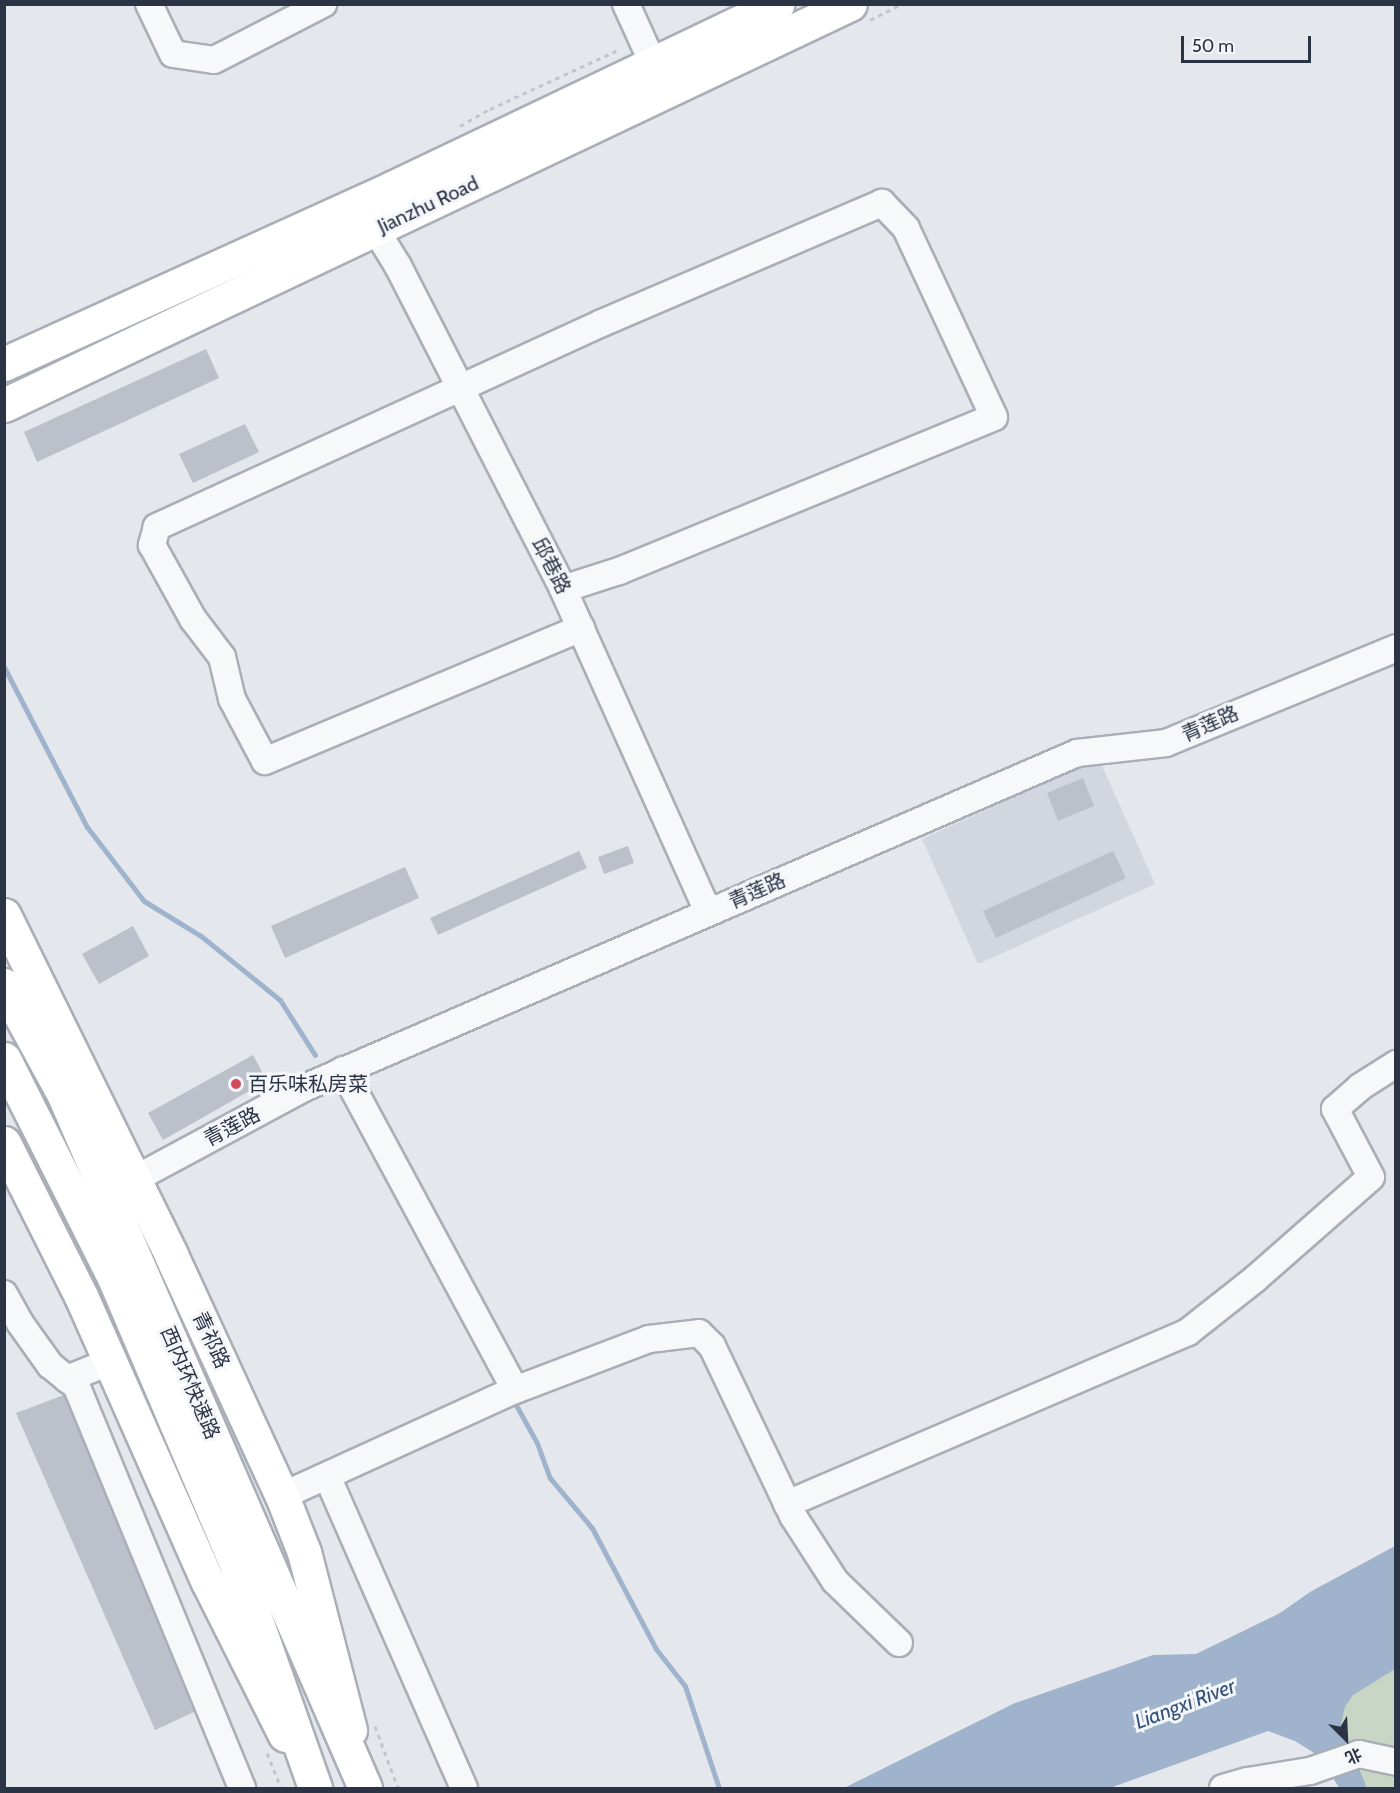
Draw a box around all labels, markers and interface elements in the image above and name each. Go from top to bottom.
scale bar [1184,24,1314,62]
text: 50 m [1192,35,1234,57]
street label: Jianzhu Road [374,171,482,239]
street label: 邱巷路 [527,534,575,598]
street label: 青莲路 [1178,701,1242,747]
street label: 青莲路 [725,868,789,914]
place label: 百乐味私房菜 [248,1072,368,1096]
marker: 百乐味私房菜 [229,1077,243,1091]
street label: 青莲路 [200,1102,264,1152]
street label: 青祁路 [187,1308,235,1372]
street label: 西内环快速路 [156,1323,224,1443]
water label: Liangxi River [1131,1673,1239,1735]
north arrow [1316,1709,1376,1769]
text: 北 [1342,1744,1365,1768]

